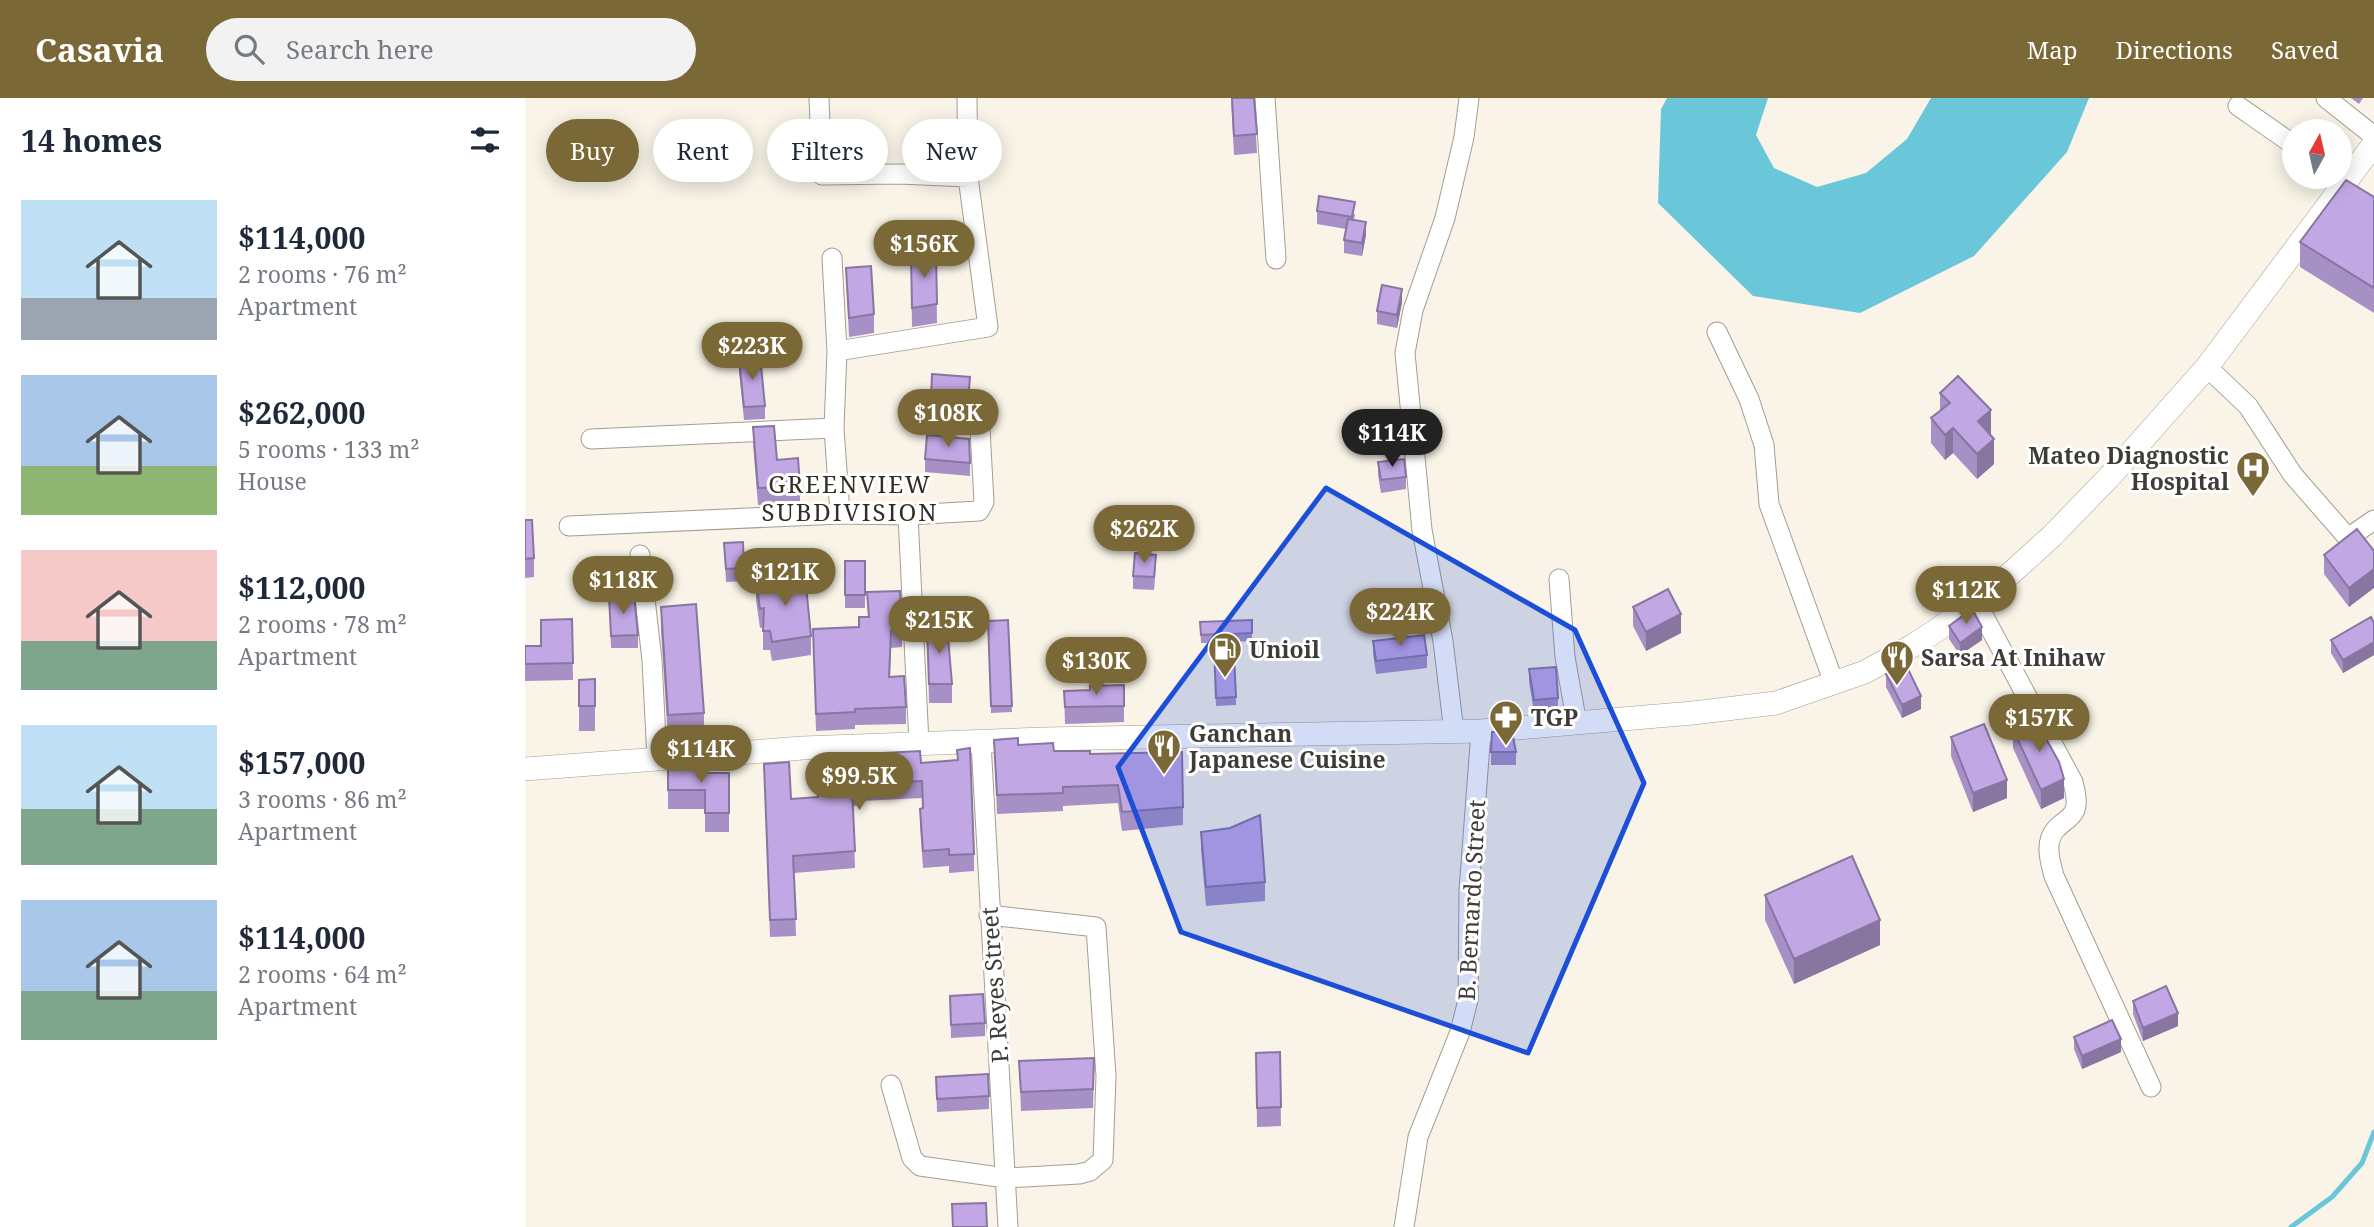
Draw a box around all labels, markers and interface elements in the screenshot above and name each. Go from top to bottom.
search box [206,18,696,81]
text: Casavia [35,27,164,72]
icon: search [230,30,268,68]
text: Search here [286,31,434,67]
text: Map [2027,33,2078,66]
text: Directions [2116,33,2233,66]
text: Saved [2271,33,2339,66]
chip: Buy [546,119,639,182]
chip: Rent [653,119,753,182]
chip: Filters [767,119,888,182]
chip: New [902,119,1002,182]
north arrow [2282,119,2352,189]
map controls [2282,119,2352,189]
text: 14 homes [21,120,162,161]
icon: filters [466,121,504,159]
text: $114,000 [238,217,365,258]
pin: $156K [875,220,973,280]
text: $156K [890,227,958,259]
icon: home [77,228,161,312]
text: 2 rooms · 76 m² [238,258,407,290]
text: Apartment [238,290,357,322]
pin: $223K [703,322,801,382]
text: $223K [718,329,786,361]
pin: $108K [899,390,997,449]
text: $262,000 [238,392,365,433]
text: $108K [914,396,982,428]
icon: home [77,403,161,487]
pin: $114K [1343,410,1441,469]
text: $114K [1358,416,1426,448]
text: 5 rooms · 133 m² [238,433,420,465]
place label: Mateo Diagnostic Hospital [2028,439,2229,497]
hospital icon: Mateo Diagnostic Hospital [2234,449,2272,498]
text: House [238,465,307,497]
district label: GREENVIEW SUBDIVISION [761,467,939,528]
pin: $262K [1095,505,1193,565]
text: $262K [1110,512,1178,544]
pin: $121K [736,548,834,608]
text: $121K [751,555,819,587]
pin: $118K [574,556,672,616]
text: $118K [589,563,657,595]
pin: $112K [1917,566,2015,626]
text: $112,000 [238,567,365,608]
text: $112K [1932,573,2000,605]
icon: home [77,578,161,662]
pin: $224K [1351,588,1449,648]
text: $224K [1366,595,1434,627]
pin: $215K [890,596,988,656]
text: $215K [905,603,973,635]
text: 2 rooms · 78 m² [238,608,407,640]
fuel station icon: Unioil [1206,630,1244,679]
place label: Unioil [1249,633,1320,665]
pin: $130K [1047,638,1145,697]
restaurant icon: Sarsa At Inihaw [1878,638,1916,687]
text: Apartment [238,640,357,672]
place label: Sarsa At Inihaw [1921,641,2105,673]
text: $130K [1062,644,1130,676]
pin: $157K [1990,694,2088,754]
pharmacy icon: TGP [1487,698,1525,747]
place label: TGP [1531,701,1578,733]
text: $157K [2005,701,2073,733]
place label: Ganchan Japanese Cuisine [1188,717,1386,775]
pin: $114K [652,726,750,785]
restaurant icon: Ganchan Japanese Cuisine [1145,727,1183,776]
text: $114K [667,732,735,764]
text: $157,000 [238,742,365,783]
pin: $99.5K [802,752,916,812]
icon: home [77,753,161,837]
text: $99.5K [821,759,897,791]
text: 3 rooms · 86 m² [238,783,407,815]
street label: B. Bernardo Street [1450,799,1492,1001]
text: Apartment [238,815,357,847]
street label: P. Reyes Street [973,906,1015,1064]
text: $114,000 [238,917,365,958]
icon: home [77,928,161,1012]
text: 2 rooms · 64 m² [238,958,407,990]
text: Apartment [238,990,357,1022]

